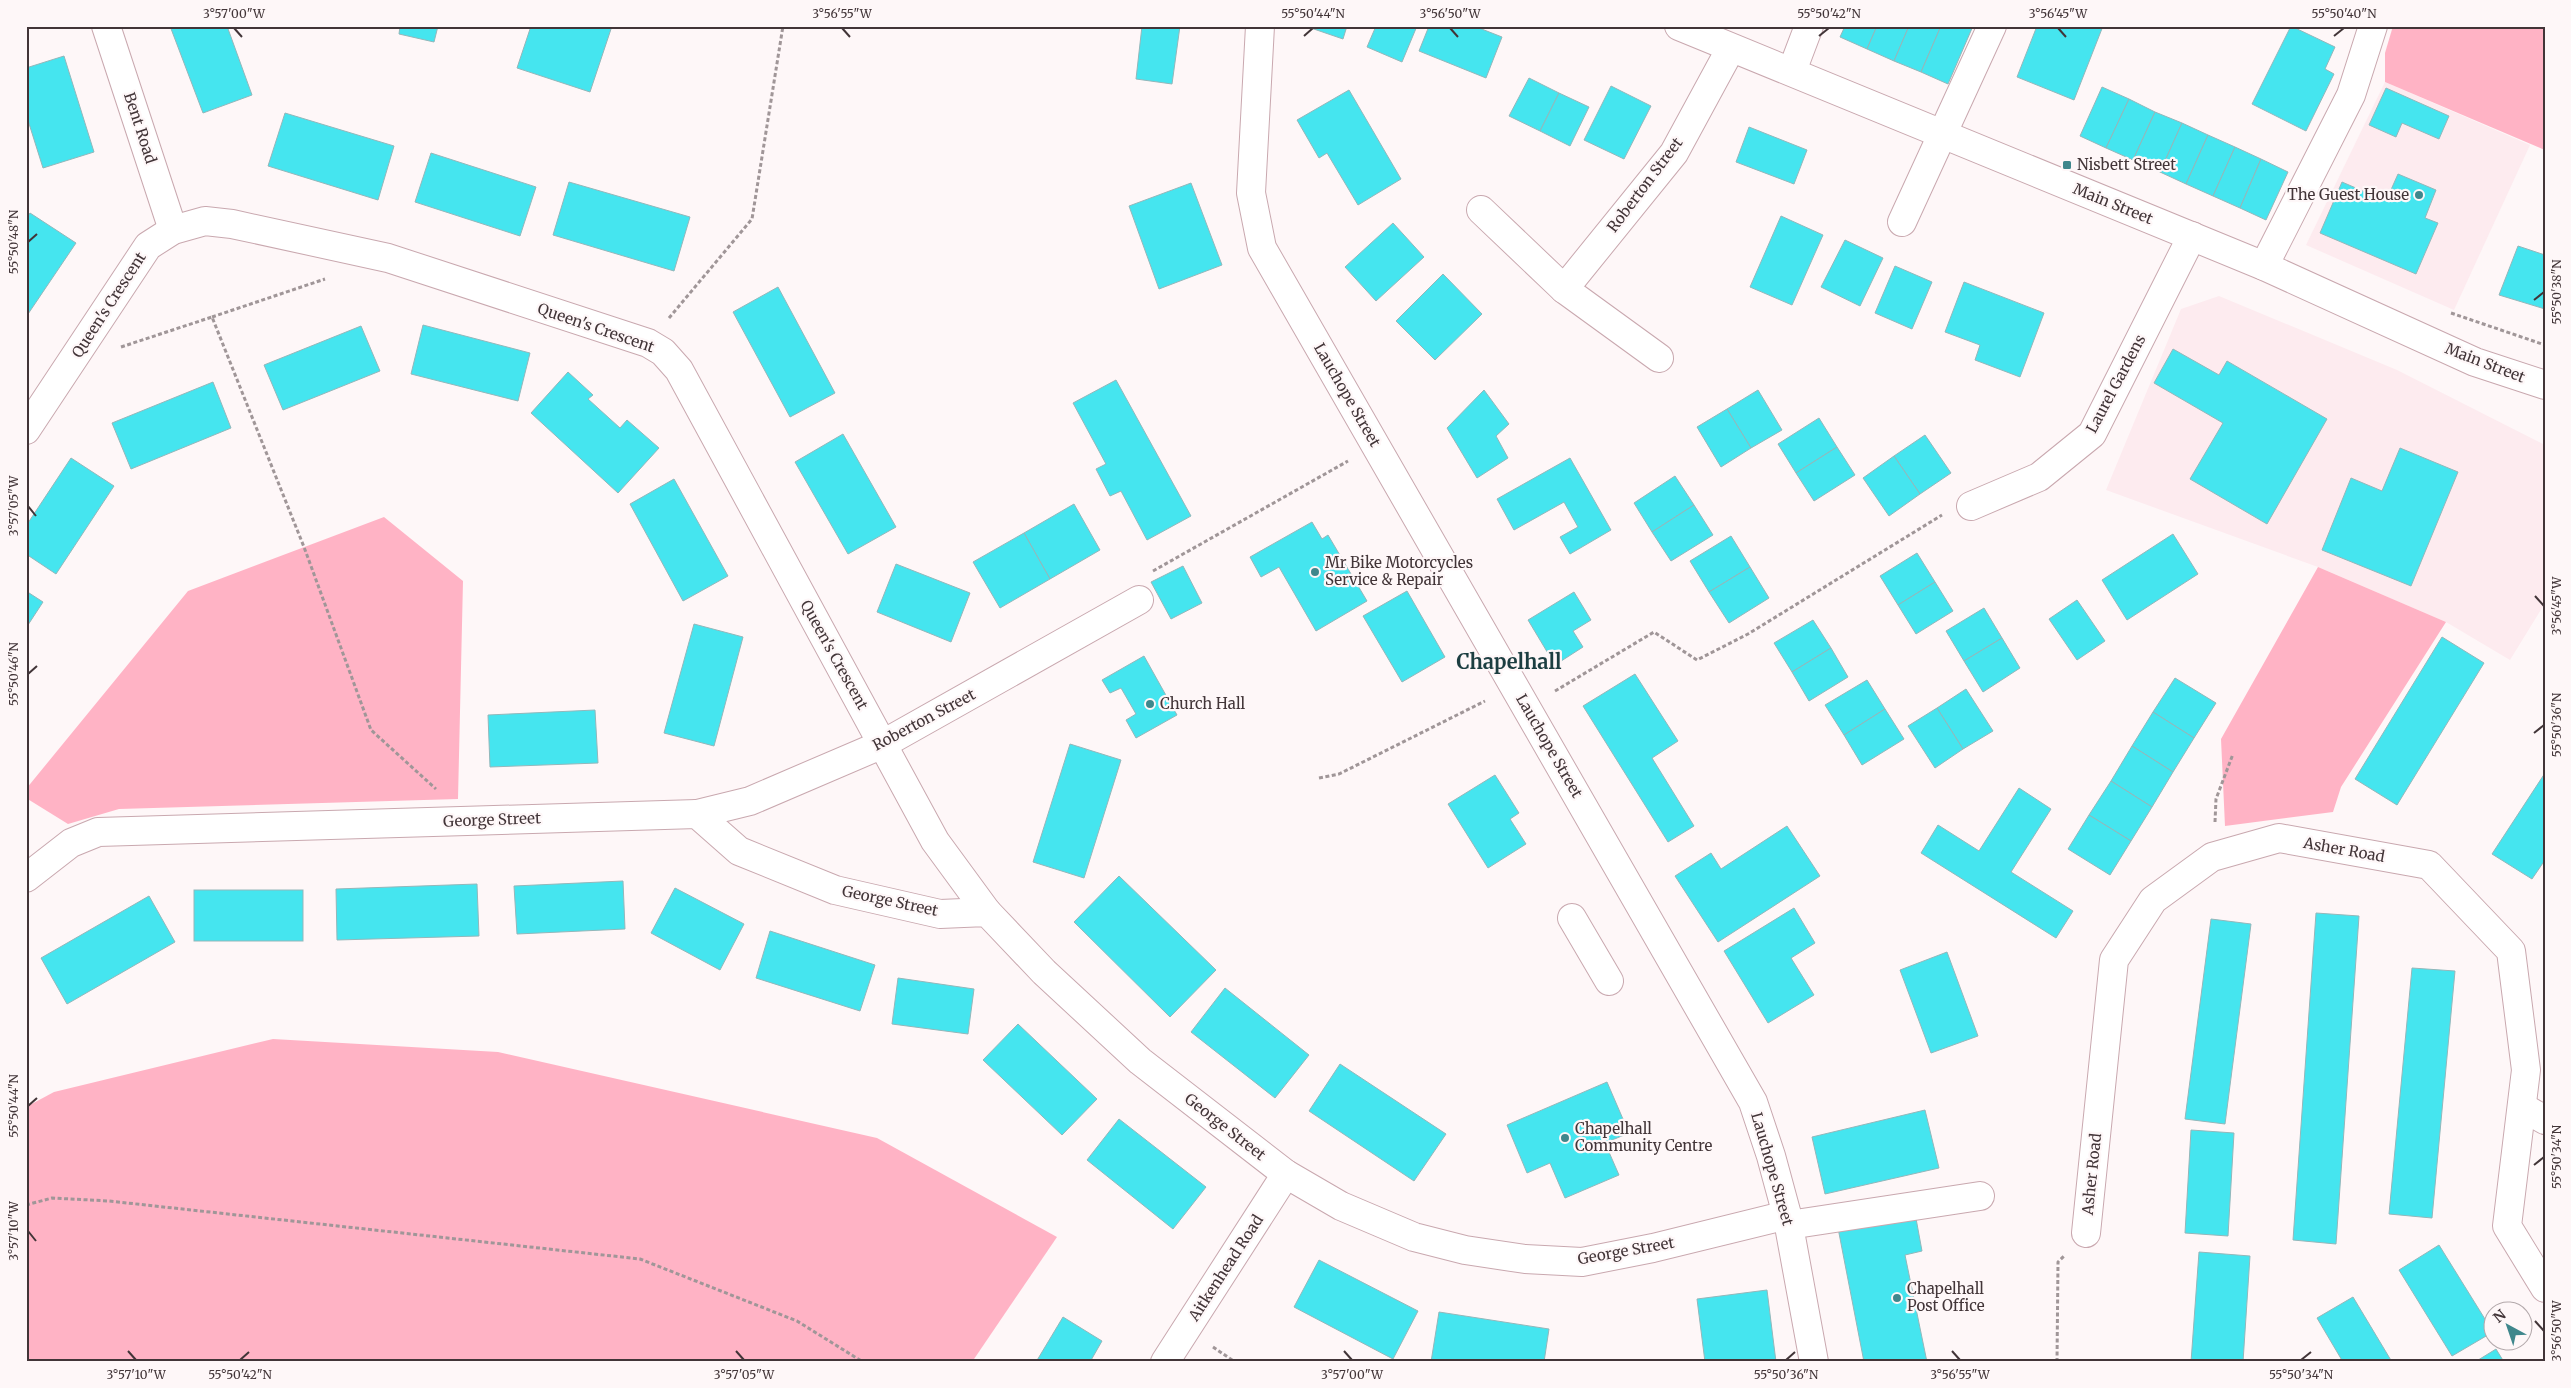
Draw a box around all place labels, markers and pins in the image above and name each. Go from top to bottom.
place label: Nisbett Street [2077,155,2176,174]
marker: Nisbett Street [2061,159,2073,171]
place label: The Guest House [2287,185,2409,204]
marker: The Guest House [2413,189,2425,201]
place label: Mr Bike Motorcycles Service & Repair [1325,553,1473,589]
marker: Mr Bike Motorcycles Service & Repair [1309,566,1321,578]
place label: Church Hall [1160,694,1246,713]
marker: Church Hall [1144,698,1156,710]
place label: Chapelhall Community Centre [1575,1119,1712,1155]
marker: Chapelhall Community Centre [1559,1132,1571,1144]
place label: Chapelhall Post Office [1907,1279,1985,1315]
marker: Chapelhall Post Office [1891,1292,1903,1304]

